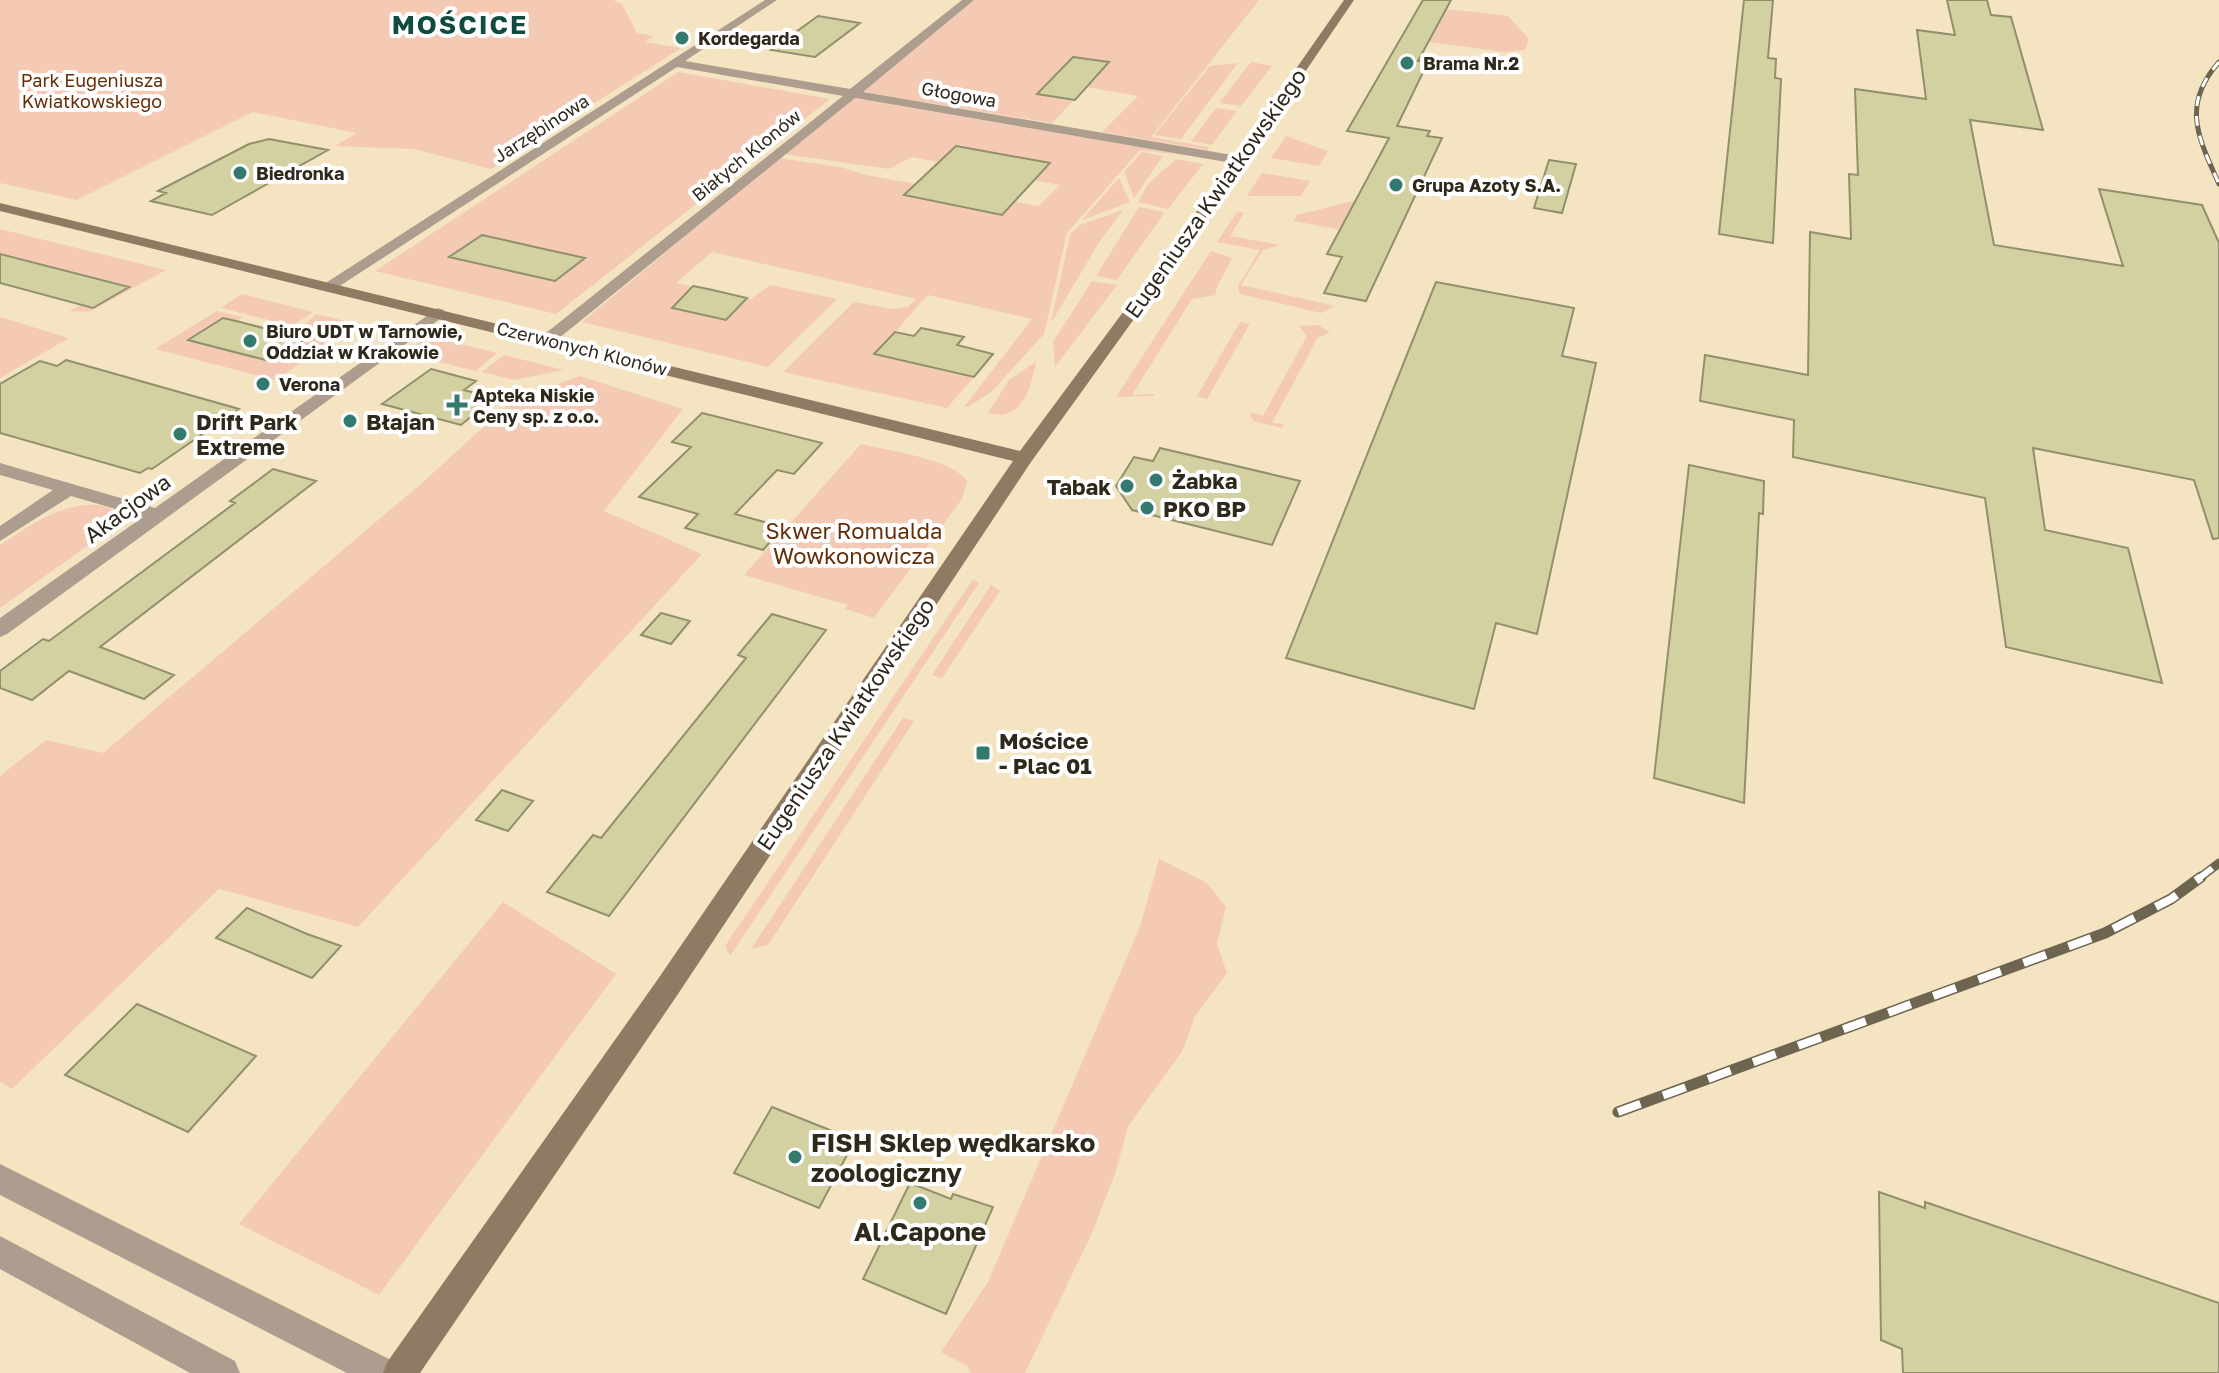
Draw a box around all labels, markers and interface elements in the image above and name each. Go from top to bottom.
district label: MOŚCICE [392,9,528,40]
place label: Kordegarda [698,27,800,49]
marker: Kordegarda [673,29,691,47]
place label: Brama Nr.2 [1423,52,1519,74]
marker: Brama Nr.2 [1398,54,1416,72]
street label: Eugeniusza Kwiatkowskiego [1118,63,1312,323]
park label: Park Eugeniusza Kwiatkowskiego [21,69,163,112]
street label: Głogowa [920,77,998,111]
street label: Jarzębinowa [489,89,593,167]
street label: Białych Klonów [687,104,805,206]
place label: Biedronka [256,162,344,184]
marker: Biedronka [231,164,249,182]
place label: Grupa Azoty S.A. [1412,174,1561,196]
marker: Grupa Azoty S.A. [1387,176,1405,194]
street label: Czerwonych Klonów [494,316,670,380]
place label: Biuro UDT w Tarnowie, Oddział w Krakowie [266,320,463,363]
marker: Biuro UDT w Tarnowie, Oddział w Krakowie [241,332,259,350]
place label: Verona [279,373,340,395]
marker: Verona [254,375,272,393]
place label: Apteka Niskie Ceny sp. z o.o. [473,384,599,427]
marker: Apteka Niskie Ceny sp. z o.o. [448,396,466,414]
place label: Drift Park Extreme [196,408,298,460]
place label: Błajan [366,408,435,435]
marker: Błajan [341,412,359,430]
marker: Drift Park Extreme [171,425,189,443]
place label: Żabka [1172,467,1237,494]
street label: Akacjowa [79,468,175,548]
marker: Żabka [1147,471,1165,489]
place label: Tabak [1047,473,1111,500]
marker: Tabak [1118,477,1136,495]
place label: PKO BP [1163,495,1246,522]
marker: PKO BP [1138,499,1156,517]
park label: Skwer Romualda Wowkonowicza [765,517,943,569]
street label: Eugeniusza Kwiatkowskiego [750,593,940,855]
place label: Mościce - Plac 01 [999,727,1092,779]
marker: Mościce - Plac 01 [974,744,992,762]
place label: FISH Sklep wędkarsko zoologiczny [811,1127,1095,1188]
marker: FISH Sklep wędkarsko zoologiczny [786,1148,804,1166]
marker: Al.Capone [911,1194,929,1212]
place label: Al.Capone [854,1216,986,1247]

